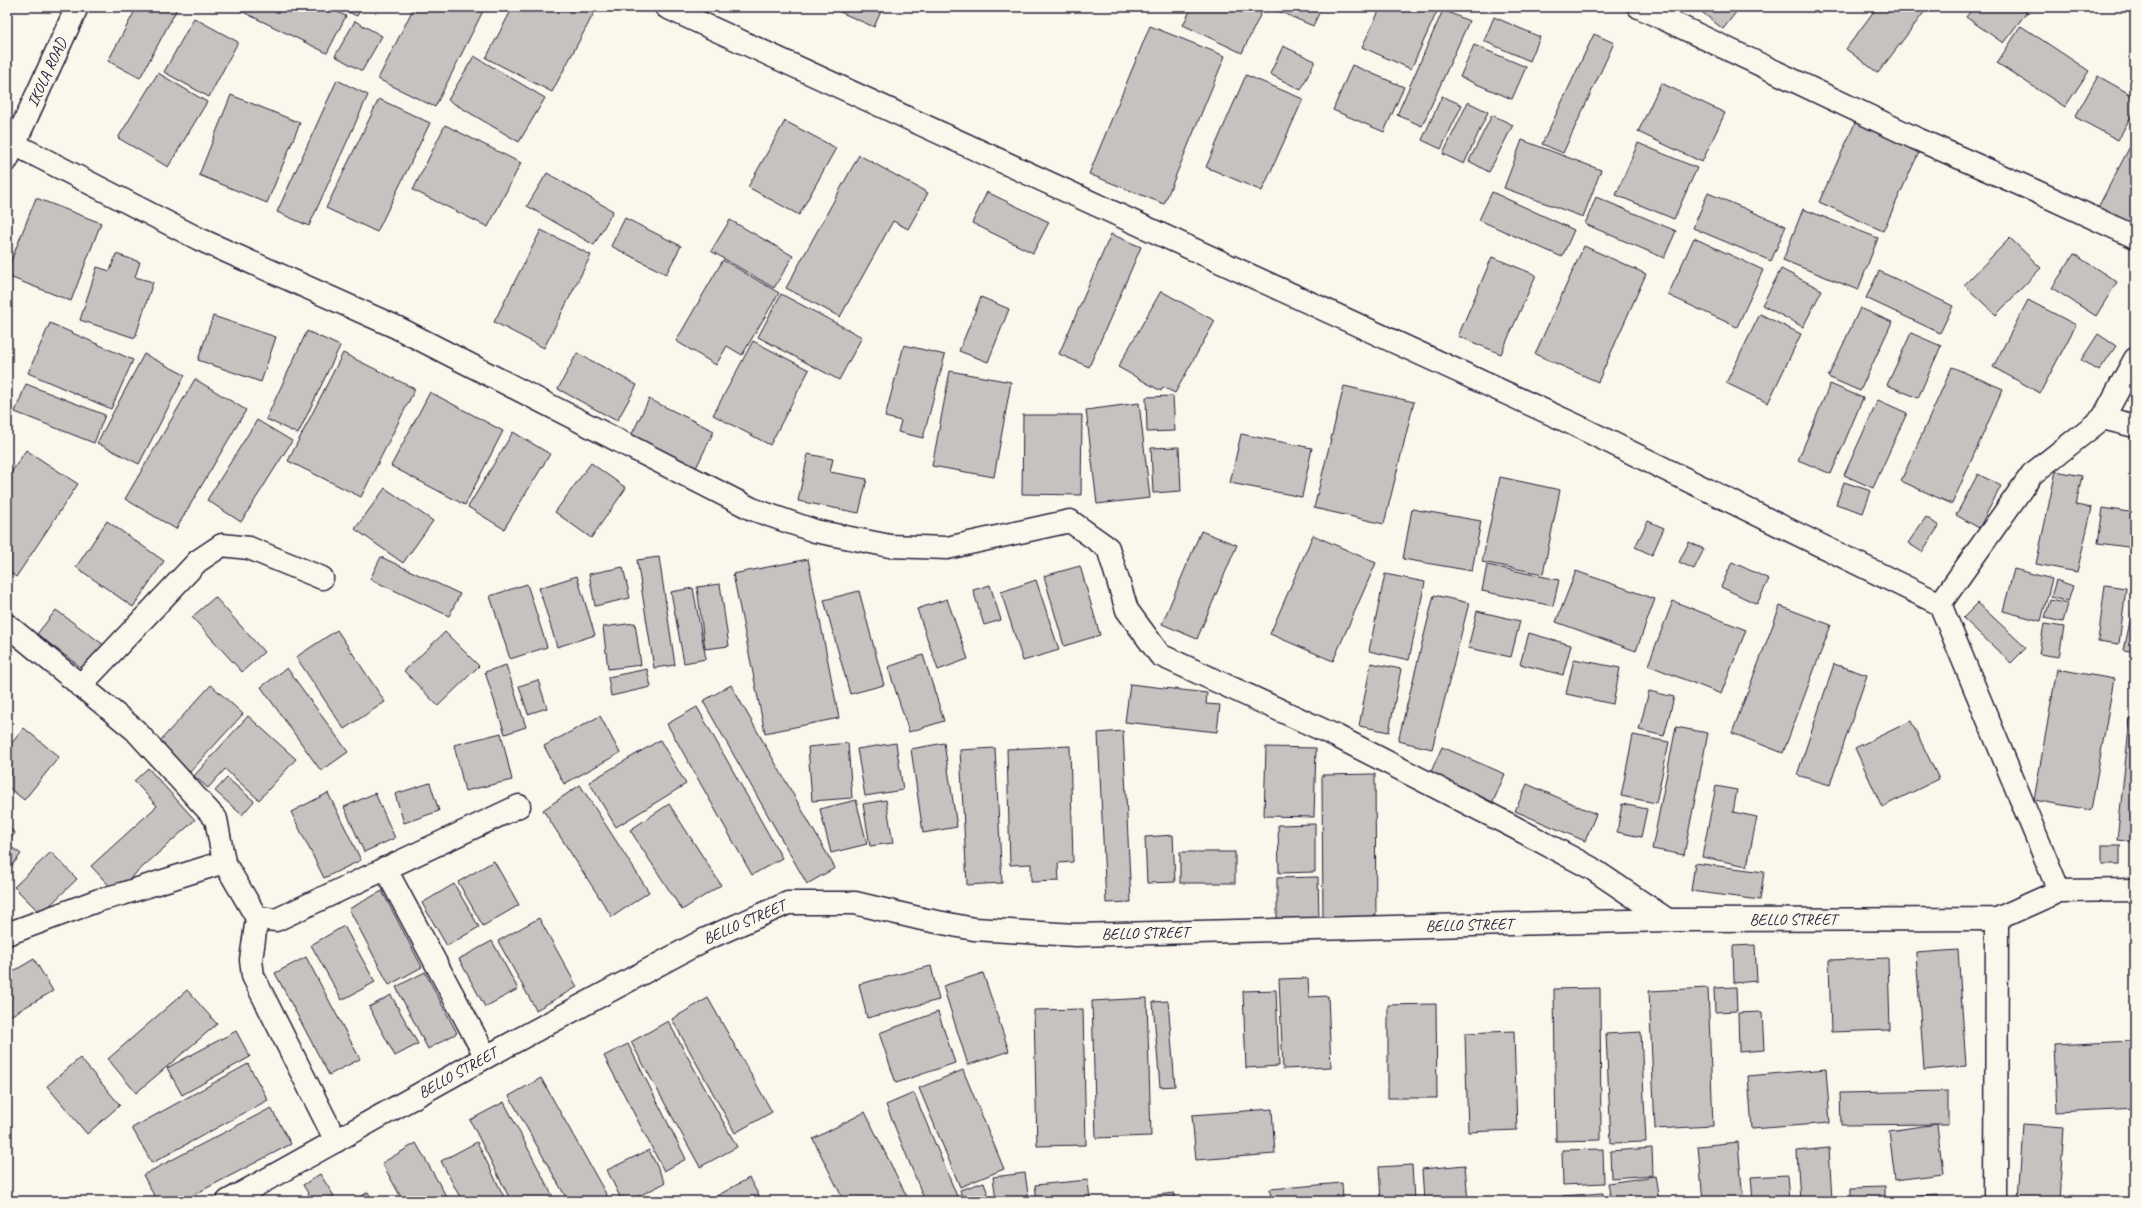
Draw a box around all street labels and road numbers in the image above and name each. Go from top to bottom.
street label: IKOLA ROAD [23,34,72,110]
street label: BELLO STREET [700,894,792,949]
street label: BELLO STREET [1749,909,1841,930]
street label: BELLO STREET [1425,914,1517,936]
street label: BELLO STREET [1101,922,1193,944]
street label: BELLO STREET [415,1041,504,1103]

